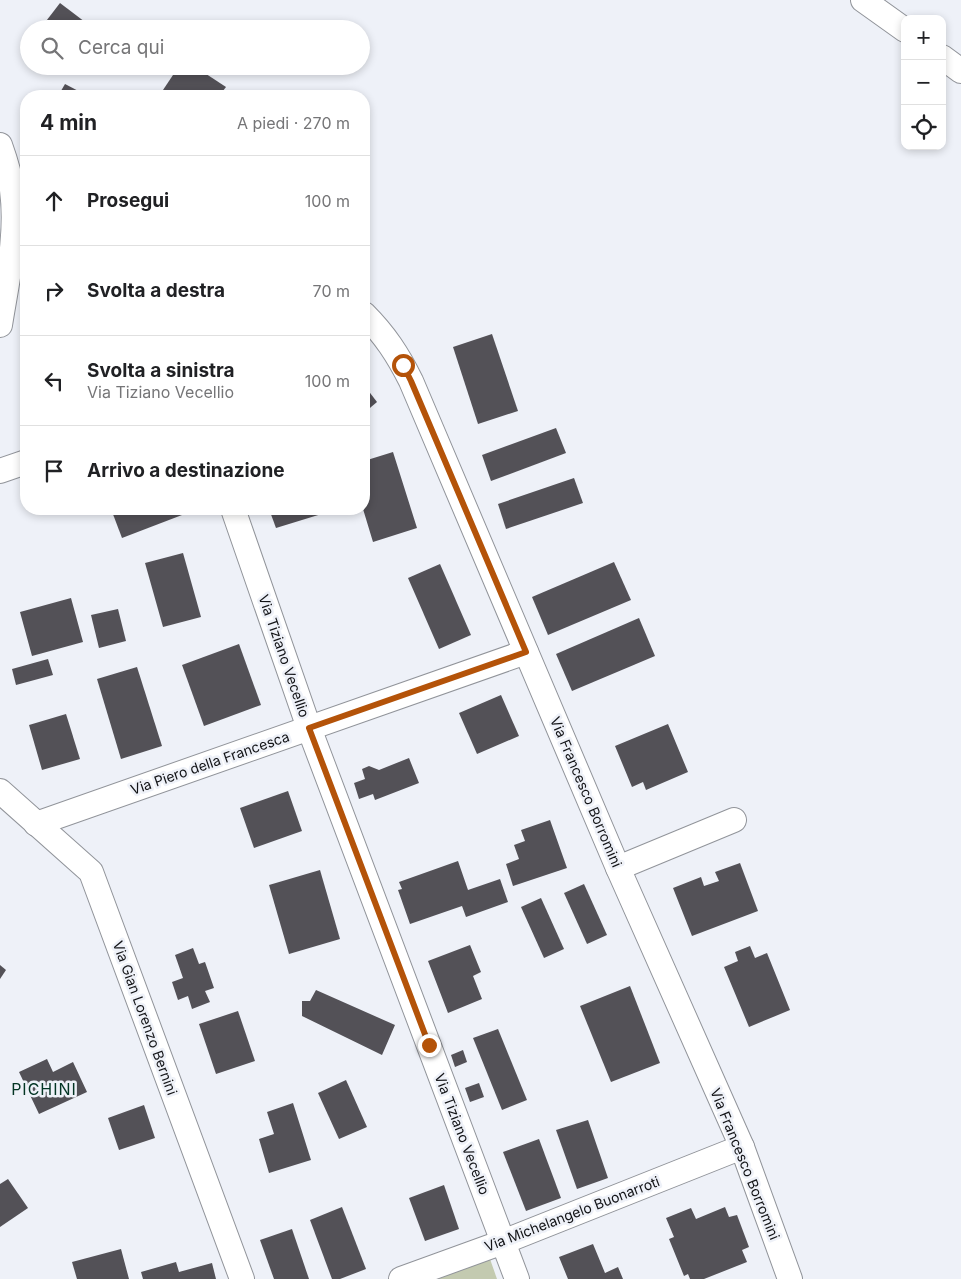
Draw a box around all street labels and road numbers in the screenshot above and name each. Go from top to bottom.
street label: Via Tiziano Vecellio [255,592,313,719]
street label: Via Francesco Borromini [547,714,626,870]
street label: Via Piero della Francesca [128,727,291,798]
street label: Via Gian Lorenzo Bernini [110,939,181,1097]
street label: Via Tiziano Vecellio [431,1071,493,1197]
street label: Via Francesco Borromini [707,1086,784,1242]
street label: Via Michelangelo Buonarroti [482,1172,662,1255]

